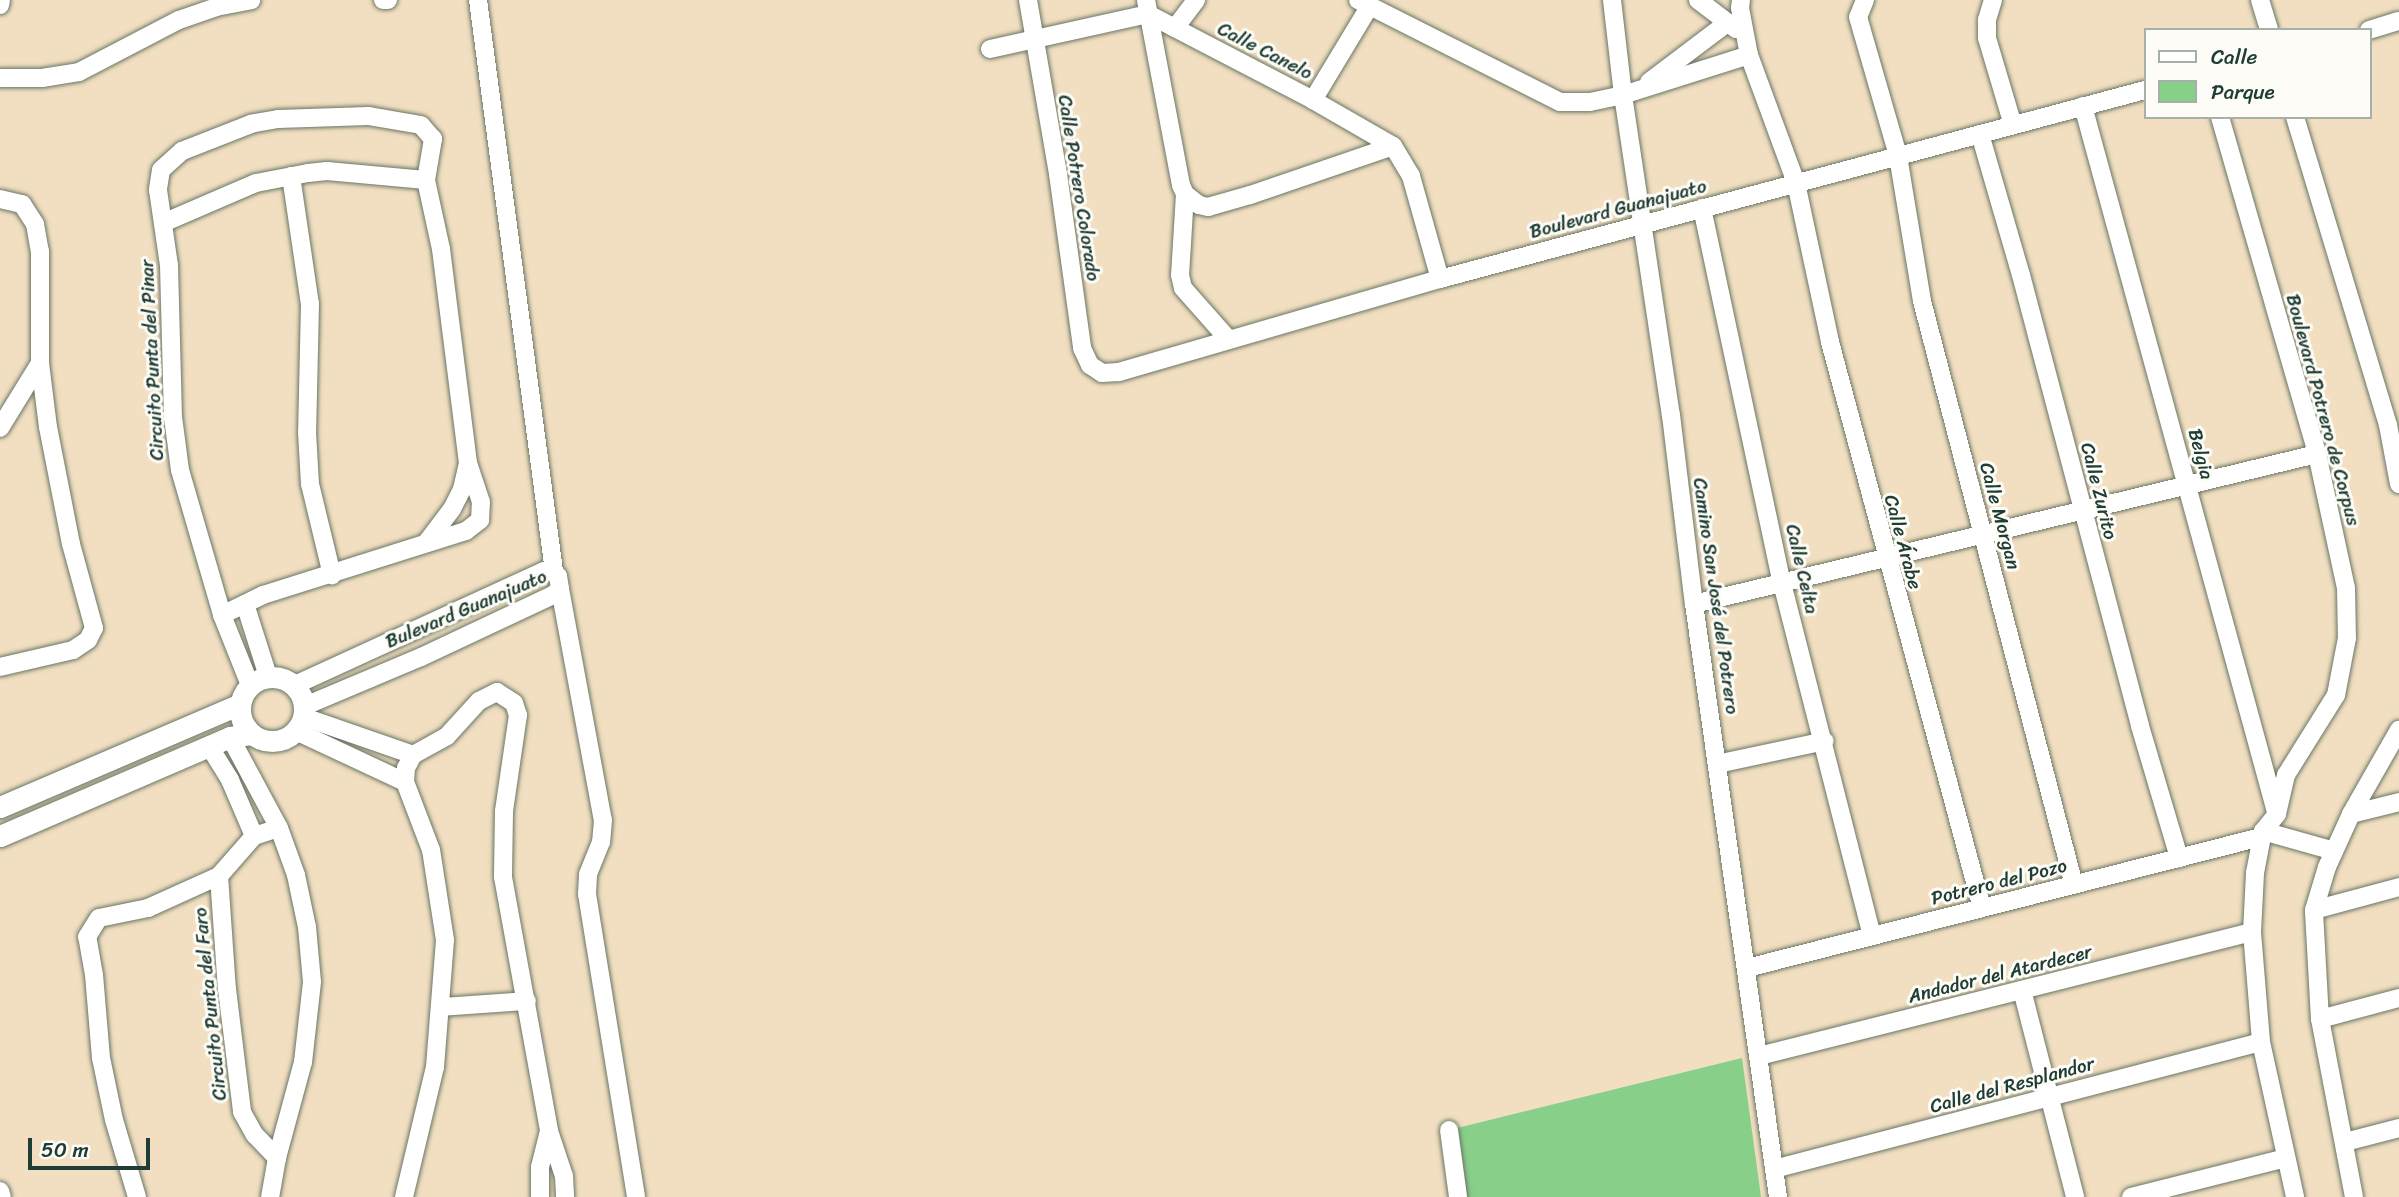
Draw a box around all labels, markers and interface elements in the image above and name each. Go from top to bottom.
street label: Calle Canelo [1214,17,1316,85]
legend [2144,28,2371,119]
text: Calle [2211,38,2257,76]
text: Parque [2211,73,2275,111]
street label: Calle Potrero Colorado [1053,93,1105,283]
street label: Boulevard Guanajuato [1527,174,1709,244]
street label: Circuito Punta del Pinar [135,259,169,461]
street label: Boulevard Potrero de Corpus [2281,292,2365,528]
street label: Belgia [2183,426,2219,482]
street label: Calle Zurito [2076,441,2122,541]
street label: Calle Morgan [1975,460,2025,572]
street label: Camino San José del Potrero [1688,476,1744,716]
street label: Calle Árabe [1879,492,1927,592]
street label: Calle Celta [1781,522,1823,616]
street label: Bulevard Guanajuato [382,565,550,653]
street label: Potrero del Pozo [1929,854,2069,910]
street label: Circuito Punta del Faro [189,906,231,1102]
street label: Andador del Atardecer [1906,940,2094,1008]
street label: Calle del Resplandor [1927,1052,2097,1118]
scale bar [32,1124,154,1168]
text: 50 m [41,1131,89,1169]

